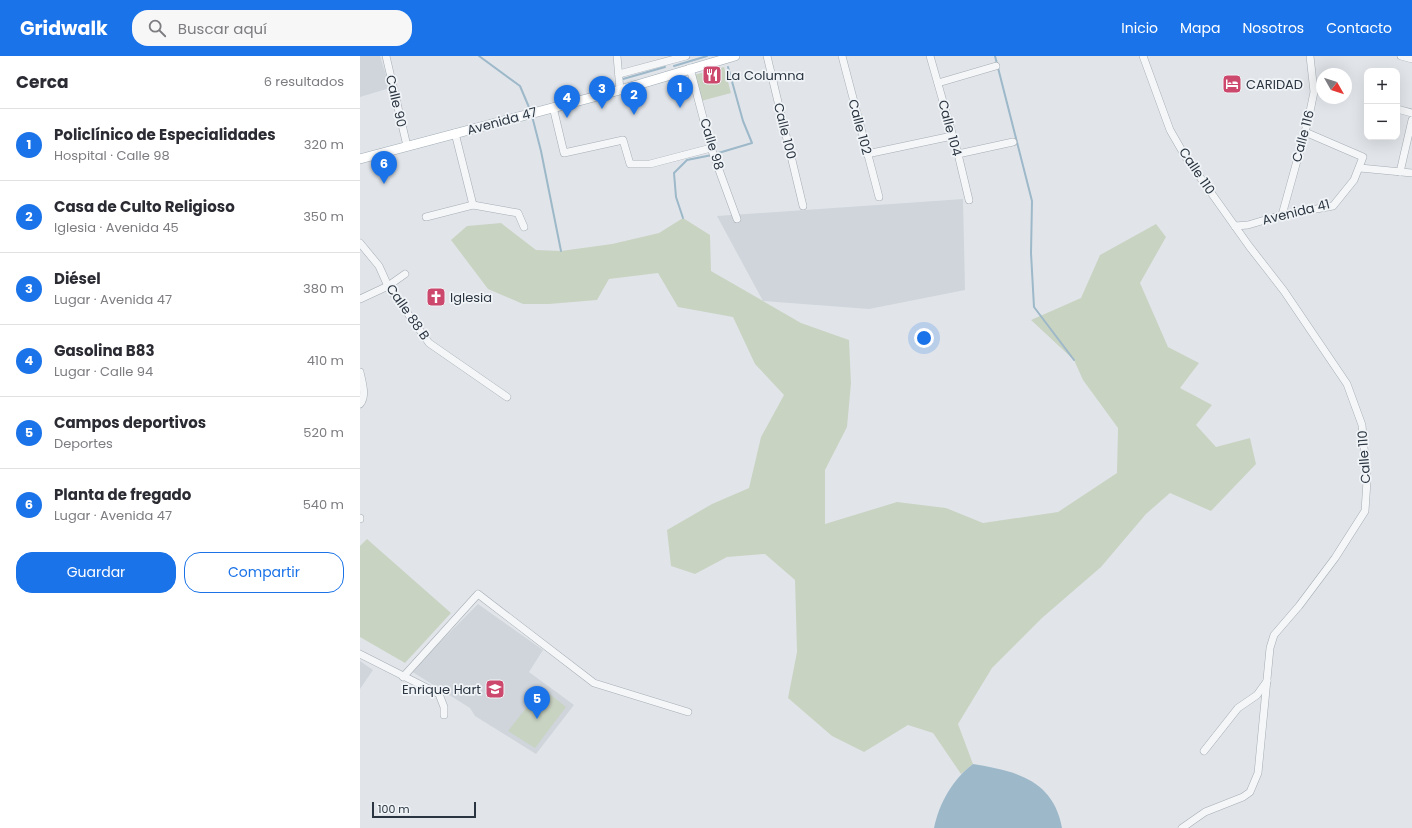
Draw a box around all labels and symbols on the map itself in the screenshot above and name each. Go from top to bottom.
restaurant icon: La Columna [701,64,723,86]
place label: La Columna [726,66,804,85]
north arrow [1316,68,1352,104]
street label: Calle 90 [381,73,411,129]
hotel icon: CARIDAD [1221,73,1243,95]
pin: 1 [667,75,693,108]
place label: CARIDAD [1246,75,1303,94]
pin: 3 [589,76,615,109]
pin: 2 [621,82,647,115]
pin: 4 [554,85,580,118]
street label: Calle 102 [844,97,876,157]
street label: Calle 104 [933,98,967,158]
street label: Calle 100 [769,101,801,161]
street label: Avenida 47 [465,103,539,139]
street label: Calle 116 [1287,108,1319,164]
street label: Calle 98 [695,116,729,172]
street label: Calle 110 [1174,144,1220,198]
pin: 6 [371,151,397,184]
street label: Avenida 41 [1260,194,1332,230]
street label: Calle 88 B [382,280,434,344]
church icon: Iglesia [425,286,447,308]
place label: Iglesia [450,288,492,307]
your location [914,328,934,348]
street label: Calle 110 [1353,430,1375,484]
school or university icon: Enrique Hart [484,678,506,700]
place label: Enrique Hart [402,680,481,699]
pin: 5 [524,686,550,719]
scale bar [372,800,476,819]

